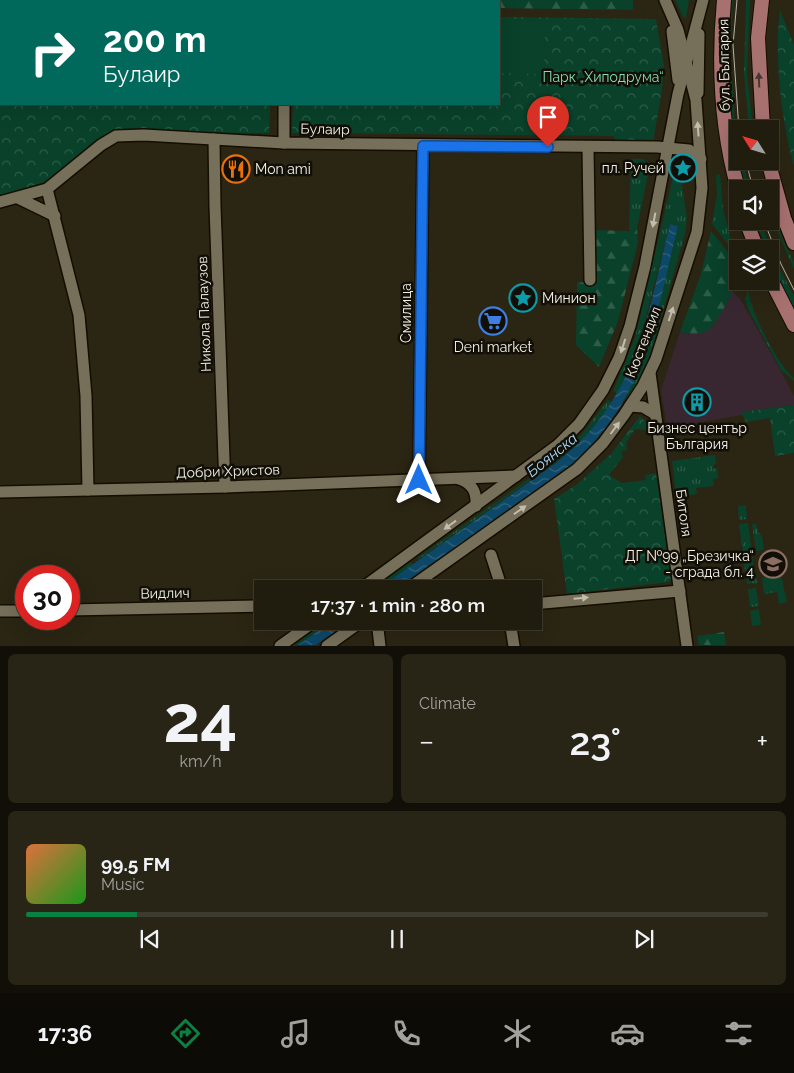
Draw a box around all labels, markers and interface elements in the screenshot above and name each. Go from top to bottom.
text: 200 m [103,19,207,60]
street label: бул. България [715,19,733,111]
icon: right [20,20,85,85]
text: Булаир [103,61,180,87]
park label: Парк „Хиподрума“ [542,69,664,85]
one-way arrow [755,72,763,88]
pin [527,96,569,147]
icon: arrive [534,103,562,131]
north arrow [729,120,779,170]
map controls [729,120,779,290]
street label: Булаир [300,121,350,137]
one-way arrow [694,121,702,137]
place icon: пл. Ручей [668,153,698,183]
restaurant icon: Mon ami [221,154,251,184]
place label: пл. Ручей [602,160,664,176]
place label: Mon ami [255,161,311,177]
button: sound [729,180,779,230]
one-way arrow [650,213,658,229]
button: layers [729,240,779,290]
street label: Никола Палаузов [194,256,214,372]
street label: Смилица [398,283,414,343]
place icon: Минион [508,283,538,313]
place label: Минион [542,290,596,306]
street label: Кюстендил [622,304,664,380]
supermarket icon: Deni market [478,306,508,336]
one-way arrow [668,306,675,321]
place label: Deni market [454,339,532,355]
one-way arrow [619,339,627,354]
building icon: Бизнес център България [682,387,712,417]
place label: Бизнес център България [647,420,747,452]
one-way arrow [609,422,620,435]
water label: Боянска [523,429,581,481]
position arrow [392,453,444,505]
street label: Добри Христов [176,461,280,481]
street label: Битоля [673,488,695,538]
one-way arrow [513,505,527,515]
one-way arrow [443,520,456,530]
place label: ДГ №99 „Брезичка“ - сграда бл. 4 [625,548,754,580]
school or university icon: ДГ №99 „Брезичка“ - сграда бл. 4 [758,549,788,579]
speed limit sign: 30 [15,565,80,630]
street label: Видлич [140,585,190,601]
text: 17:37 · 1 min · 280 m [311,594,485,616]
one-way arrow [573,594,589,602]
text: 24 [164,681,237,757]
text: Climate [419,694,476,713]
text: 23° [569,719,621,764]
text: − [419,725,434,758]
text: + [756,725,768,758]
text: km/h [179,752,222,771]
text: 99.5 FM [101,853,170,875]
text: Music [101,875,145,894]
icon: previous [136,925,164,953]
icon: pause [383,925,411,953]
icon: next [630,925,658,953]
icon: directions [168,1016,203,1051]
icon: music [278,1016,313,1051]
icon: phone [389,1016,424,1051]
icon: climate [500,1016,535,1051]
icon: car [610,1016,645,1051]
icon: filters [721,1016,756,1051]
text: 17:36 [38,1020,92,1046]

